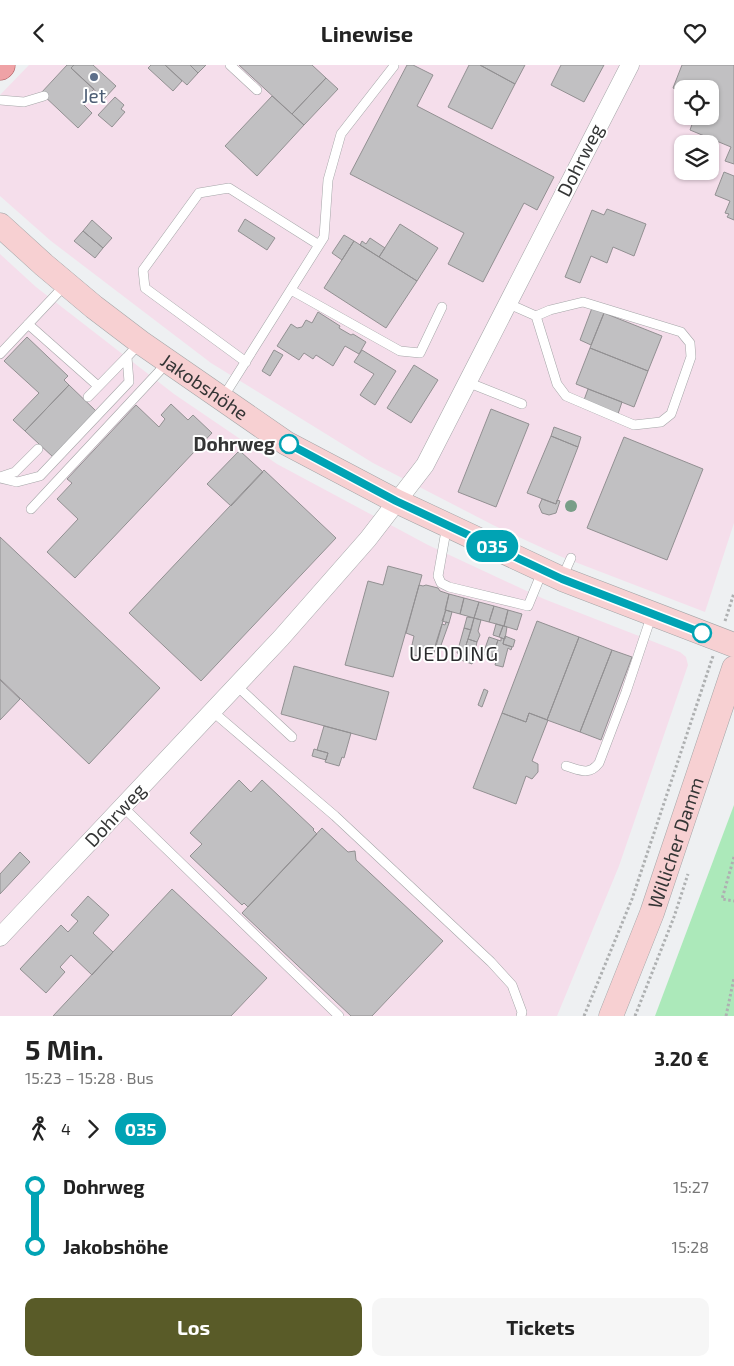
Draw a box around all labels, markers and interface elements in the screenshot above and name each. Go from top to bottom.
icon: back [25,19,53,47]
icon: heart [681,19,709,47]
text: Linewise [321,20,413,46]
marker: Jet [88,71,100,83]
map controls [674,80,719,180]
button: locate [674,80,719,125]
place label: Jet [82,84,106,107]
street label: Dohrweg [551,119,608,200]
button: layers [674,135,719,180]
street label: Jakobshöhe [157,348,253,424]
place label: Dohrweg [193,432,275,455]
marker: Dohrweg [279,434,299,454]
line badge: 035 [463,530,521,562]
text: 035 [476,535,508,557]
unlabelled marker [692,623,712,643]
district label: UEDDING [409,641,499,665]
street label: Willicher Damm [642,774,708,911]
street label: Dohrweg [79,778,150,851]
text: 5 Min. [25,1032,104,1066]
text: 3.20 € [654,1047,709,1070]
text: 15:23 – 15:28 · Bus [25,1068,154,1087]
icon: walk [25,1115,53,1143]
icon: forward [79,1115,107,1143]
text: 035 [125,1118,156,1140]
text: 4 [61,1119,71,1138]
text: Dohrweg [63,1175,145,1198]
text: 15:27 [673,1177,709,1196]
text: Jakobshöhe [63,1235,169,1258]
text: 15:28 [672,1237,709,1256]
button: Los [25,1298,362,1356]
button: Tickets [372,1298,709,1356]

